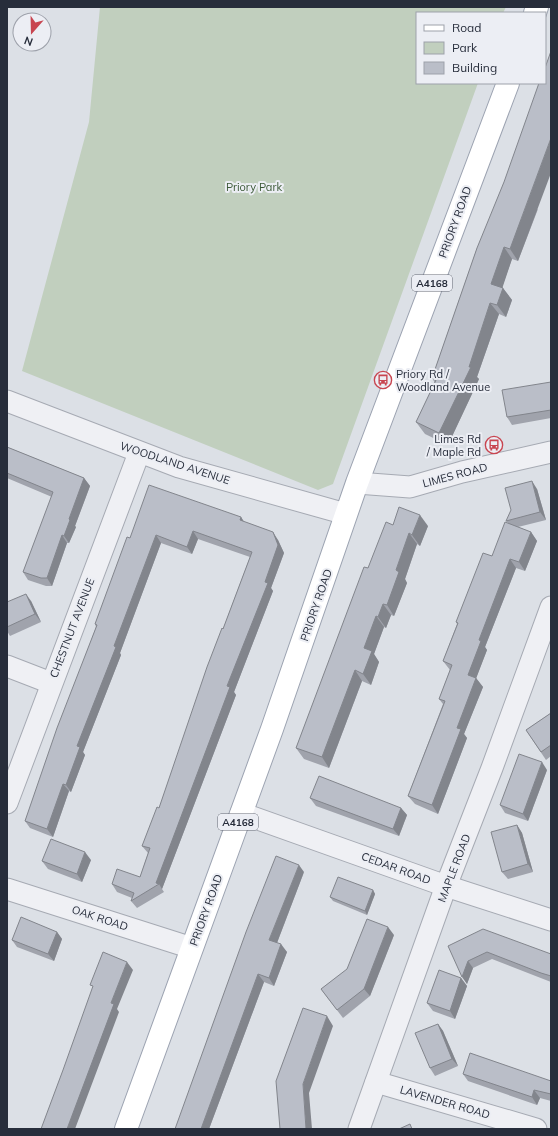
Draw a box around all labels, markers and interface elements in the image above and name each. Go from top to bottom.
north arrow [12,12,52,52]
legend [416,12,546,84]
text: Road [452,20,481,35]
text: N [22,33,35,49]
text: Park [452,40,478,55]
text: Building [452,60,497,75]
park label: Priory Park [226,180,282,194]
street label: PRIORY ROAD [436,184,474,260]
road number: A4168 [412,275,452,291]
place label: Priory Rd / Woodland Avenue [396,367,490,394]
bus stop icon: Priory Rd / Woodland Avenue [373,370,393,390]
place label: Limes Rd / Maple Rd [426,432,481,459]
bus stop icon: Limes Rd / Maple Rd [484,435,504,455]
street label: WOODLAND AVENUE [118,439,232,487]
street label: LIMES ROAD [421,460,489,490]
street label: PRIORY ROAD [297,567,335,643]
street label: CHESTNUT AVENUE [47,576,97,680]
road number: A4168 [218,814,258,830]
street label: MAPLE ROAD [435,832,473,904]
street label: CEDAR ROAD [359,849,433,887]
street label: PRIORY ROAD [187,872,225,948]
street label: OAK ROAD [70,902,130,934]
street label: LAVENDER ROAD [398,1082,492,1122]

